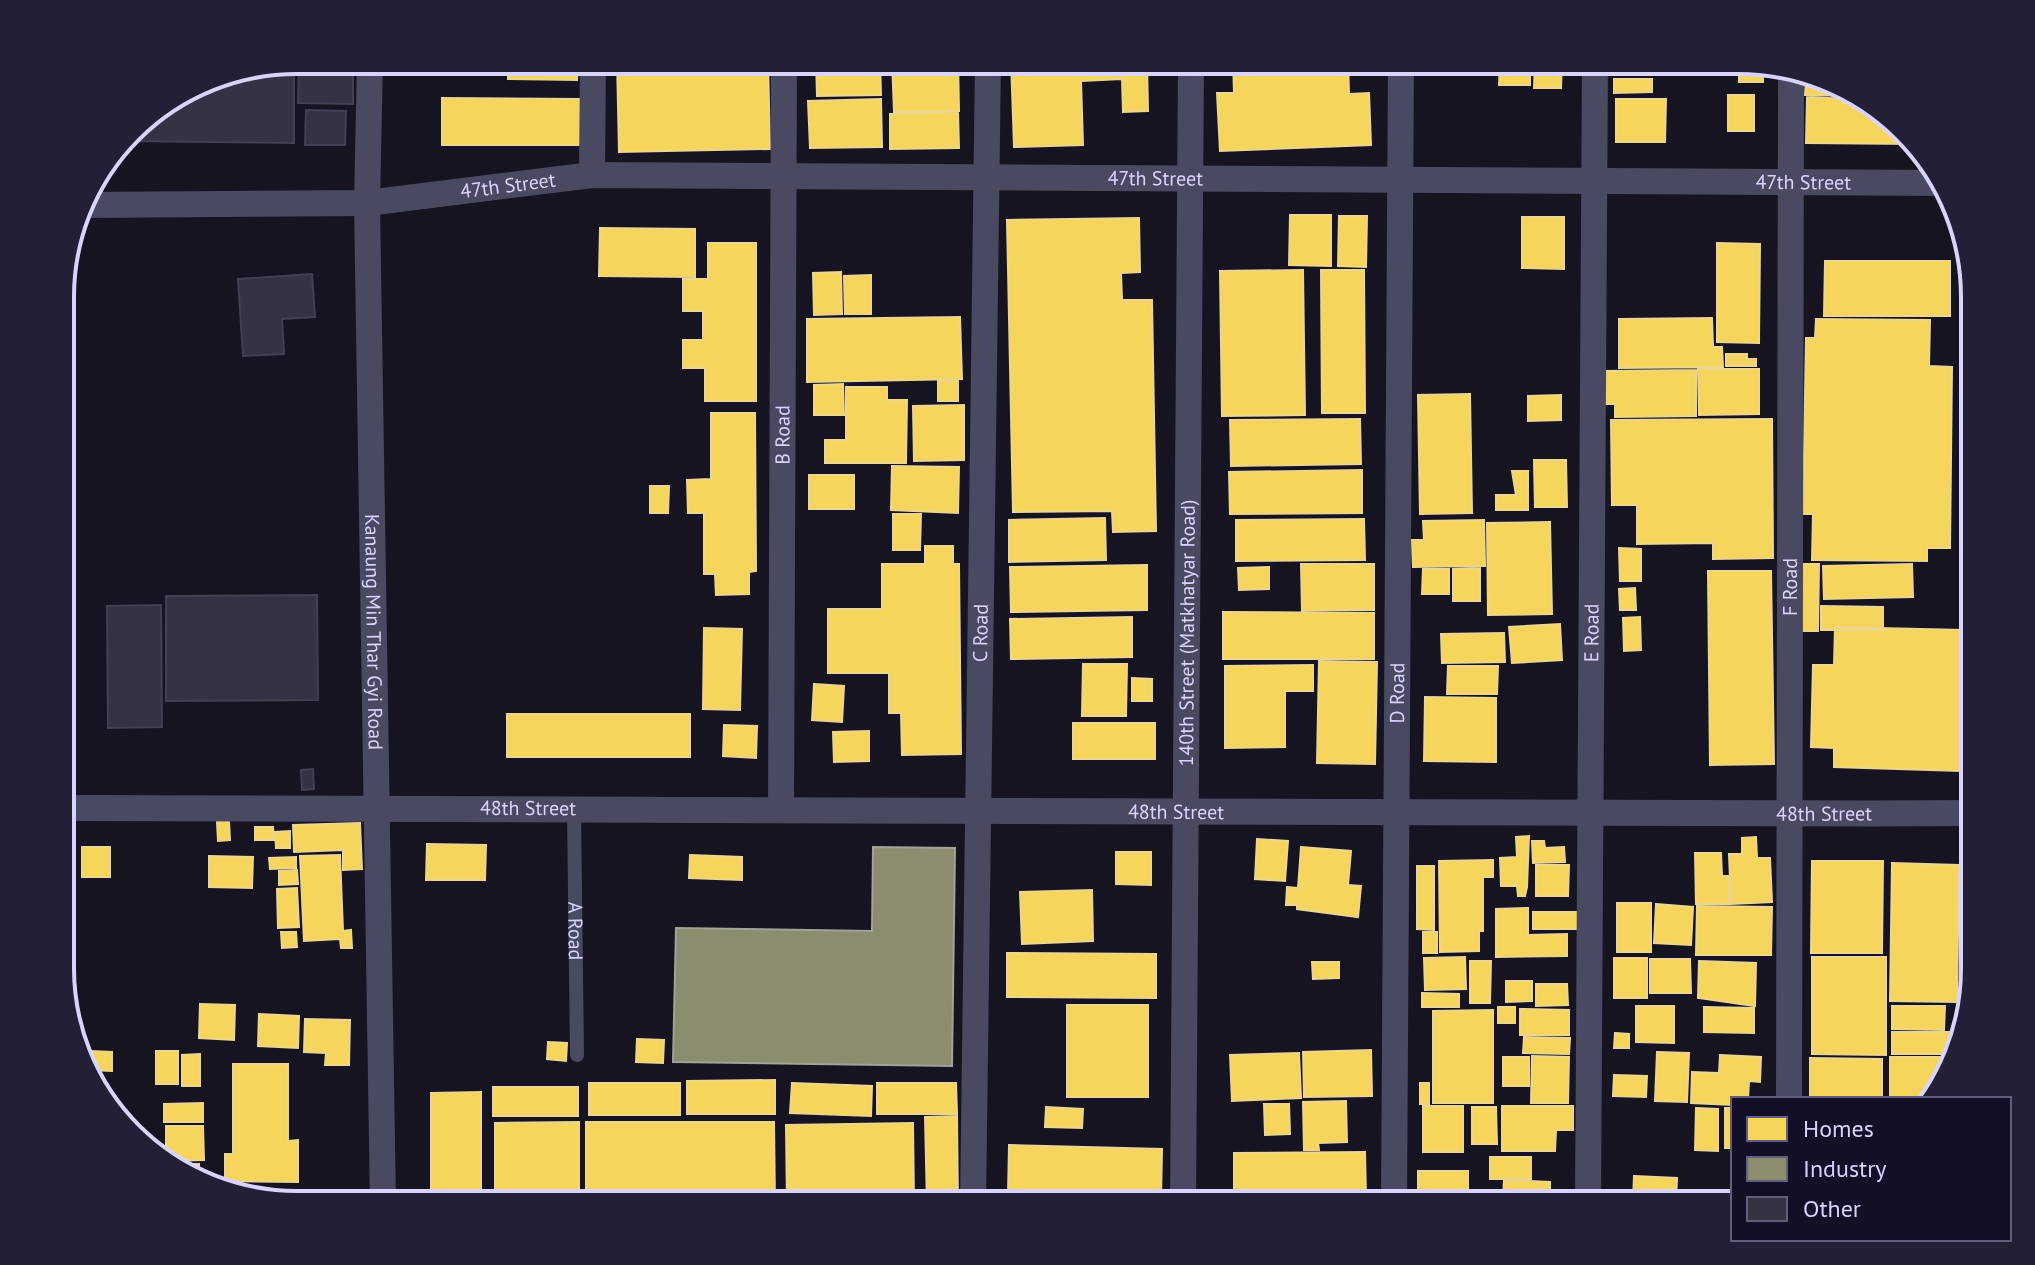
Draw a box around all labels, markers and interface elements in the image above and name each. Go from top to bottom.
street label: 47th Street [1107,165,1203,192]
street label: 47th Street [459,167,557,204]
street label: 47th Street [1755,169,1851,195]
street label: B Road [769,405,796,465]
street label: 140th Street (Matkhatyar Road) [1173,499,1201,767]
street label: Kanaung Min Thar Gyi Road [359,514,389,750]
street label: F Road [1777,558,1803,616]
street label: C Road [967,604,994,662]
street label: E Road [1578,604,1605,662]
street label: D Road [1384,663,1410,723]
street label: 48th Street [480,795,576,821]
street label: 48th Street [1128,799,1224,825]
street label: 48th Street [1776,801,1872,827]
street label: A Road [562,902,589,960]
legend [1731,1097,2011,1241]
text: Homes [1803,1113,1874,1144]
text: Industry [1803,1153,1887,1184]
text: Other [1803,1193,1861,1224]

